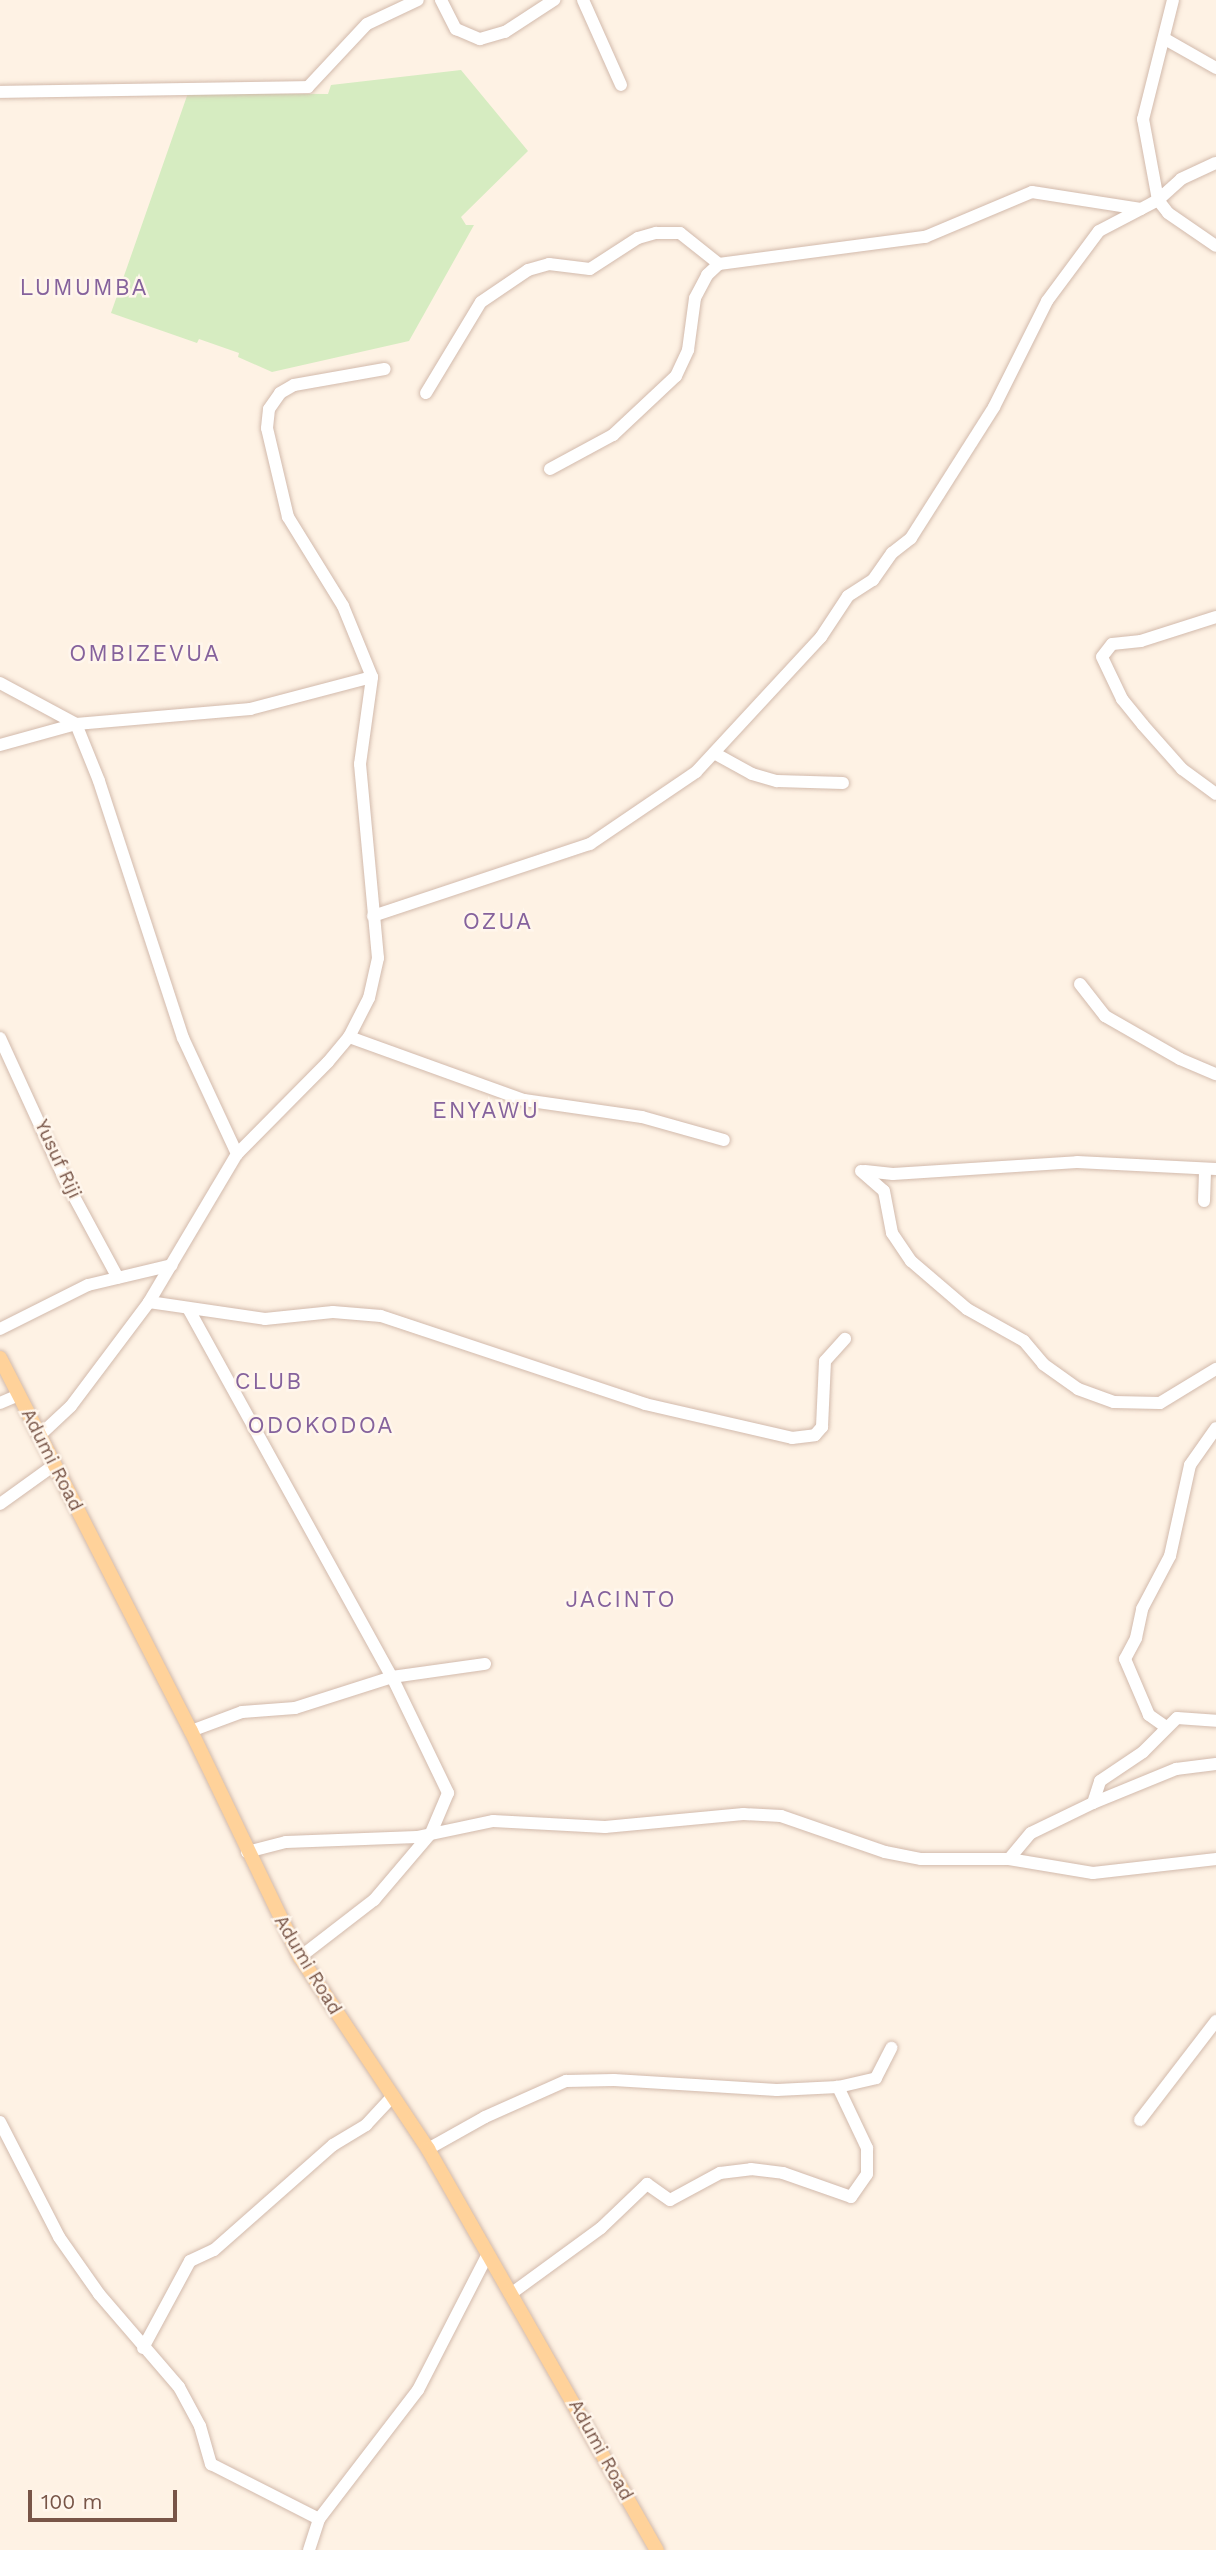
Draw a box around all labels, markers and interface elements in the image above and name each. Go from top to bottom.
district label: LUMUMBA [20,274,148,302]
district label: OMBIZEVUA [70,640,220,668]
district label: OZUA [463,908,533,936]
district label: ENYAWU [433,1097,539,1125]
street label: Yusuf Riji [30,1116,86,1202]
district label: CLUB [235,1368,303,1396]
street label: Adumi Road [16,1405,88,1515]
district label: ODOKODOA [248,1412,394,1440]
district label: JACINTO [566,1586,676,1614]
street label: Adumi Road [269,1911,347,2019]
street label: Adumi Road [564,2395,638,2505]
scale bar [32,2476,180,2520]
text: 100 m [41,2489,103,2514]

